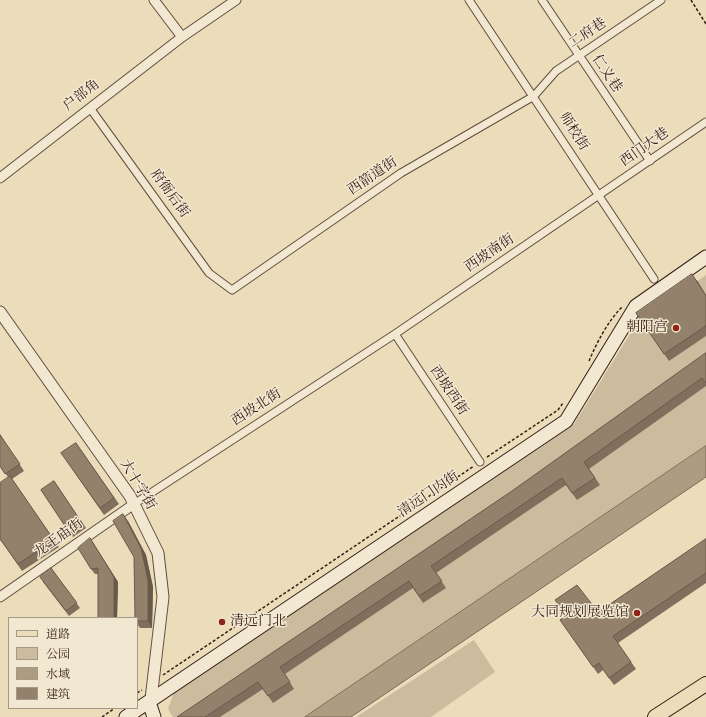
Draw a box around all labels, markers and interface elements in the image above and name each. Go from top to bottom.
street label: 二府巷 [566,15,610,53]
street label: 仁义巷 [587,52,625,96]
street label: 户部角 [60,76,104,116]
street label: 师校街 [555,110,591,154]
street label: 西门大巷 [617,125,673,171]
street label: 西箭道街 [345,154,401,200]
street label: 府衙后街 [146,166,192,222]
street label: 西坡南街 [462,231,518,277]
place label: 朝阳宫 [626,320,668,336]
marker: 朝阳宫 [671,323,681,333]
street label: 西坡西街 [425,363,471,419]
street label: 西坡北街 [229,386,285,430]
street label: 大十字街 [115,457,159,513]
street label: 清远门内街 [395,468,463,522]
street label: 龙王庙街 [31,516,87,562]
place label: 大同规划展览馆 [531,605,629,621]
marker: 大同规划展览馆 [632,608,642,618]
place label: 清远门北 [230,614,286,630]
legend [8,617,138,709]
marker: 清远门北 [217,617,227,627]
text: 道路 [46,627,70,642]
text: 公园 [46,647,70,662]
text: 水域 [46,667,70,682]
text: 建筑 [46,687,70,702]

